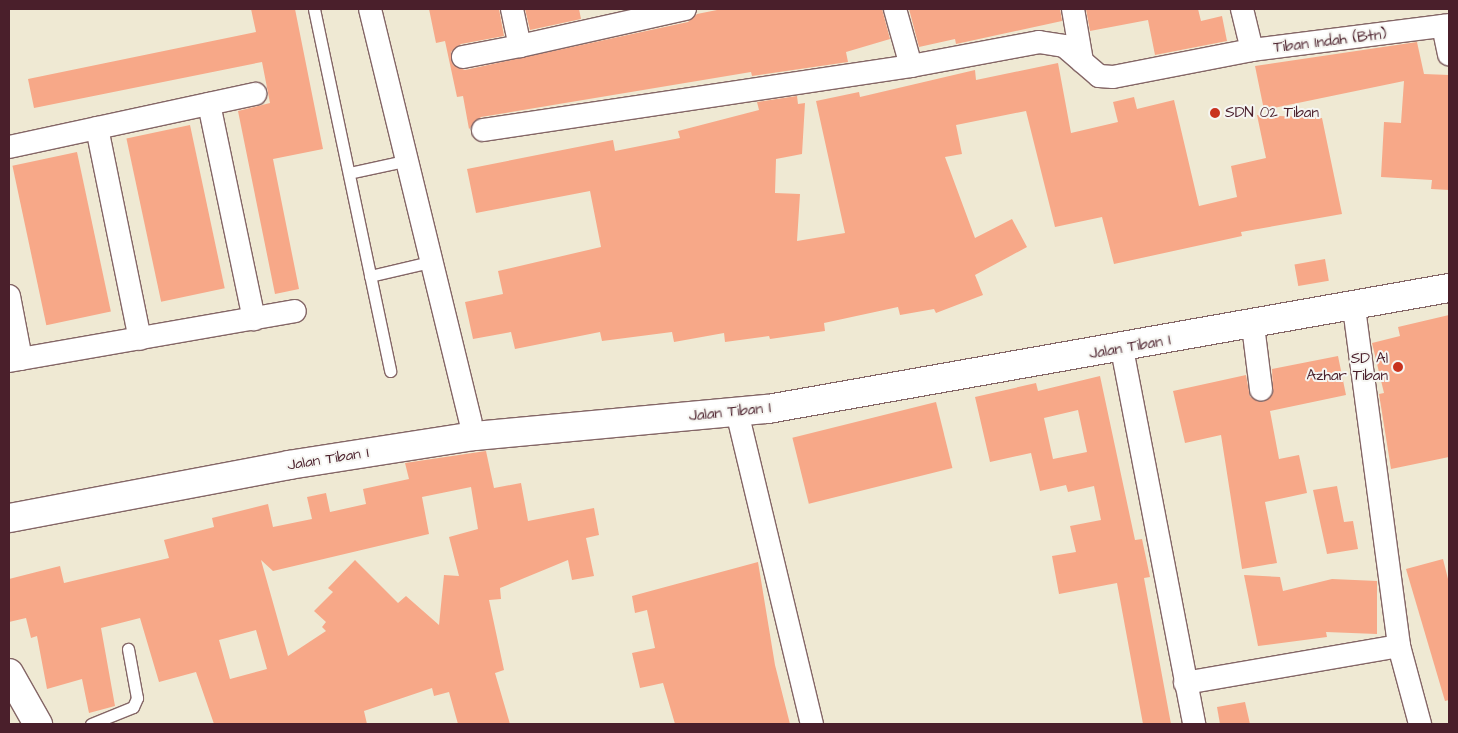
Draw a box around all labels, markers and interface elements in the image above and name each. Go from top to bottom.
street label: Tiban Indah (Btn) [1272,25,1388,57]
place label: SDN 02 Tiban [1225,104,1319,122]
marker: SDN 02 Tiban [1209,107,1221,119]
street label: Jalan Tiban I [1088,331,1172,363]
place label: SD Al Azhar Tiban [1306,349,1388,384]
marker: SD Al Azhar Tiban [1392,361,1404,373]
street label: Jalan Tiban I [688,399,772,425]
street label: Jalan Tiban I [286,444,370,474]

